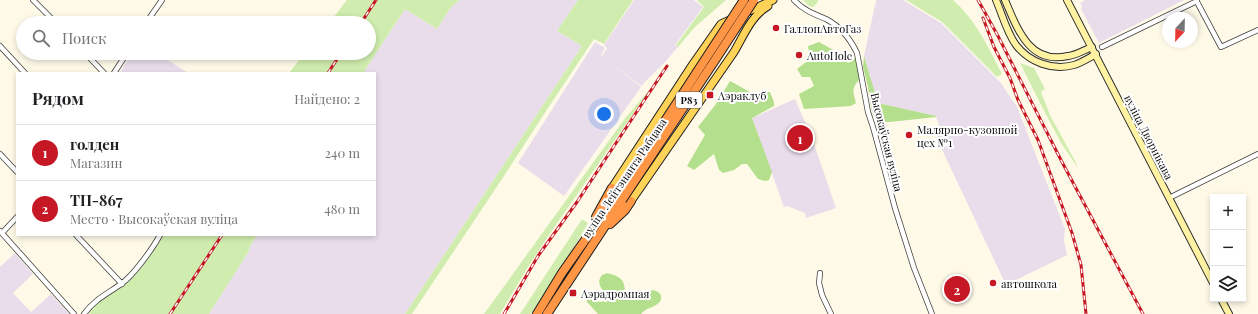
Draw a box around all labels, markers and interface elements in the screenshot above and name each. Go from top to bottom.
north arrow [1162,12,1198,48]
search box [16,16,376,60]
place label: ГаллонАвтоГаз [784,21,861,36]
marker: ГаллонАвтоГаз [771,23,781,33]
icon: search [30,27,52,49]
text: Поиск [62,28,107,48]
place label: AutoHole [806,48,853,63]
marker: AutoHole [794,50,804,60]
text: Рядом [32,87,84,109]
place label: Аэраклуб [717,88,766,103]
text: Найдено: 2 [294,90,360,107]
marker: Аэраклуб [705,90,715,100]
street label: Высокаўская вуліца [867,91,907,193]
road number: Р83 [676,92,702,108]
street label: вуліца Дворнікава [1121,92,1177,182]
your location [594,104,614,124]
street label: вуліца Лейтэнанта Рабцава [578,115,670,241]
place label: Малярно-кузовной цех №1 [917,122,1017,150]
pin: 1 [787,123,813,153]
marker: Малярно-кузовной цех №1 [904,130,914,140]
text: голден [70,134,119,154]
text: 1 [43,144,47,161]
text: 240 m [325,144,360,161]
text: Магазин [70,154,122,171]
text: ТП-867 [70,190,123,210]
map controls [1210,194,1246,302]
button: + [1210,194,1246,230]
text: 2 [42,200,48,217]
text: 480 m [324,200,360,217]
text: Место · Высокаўская вуліца [70,210,238,227]
button: − [1210,230,1246,266]
button: layers [1210,266,1246,302]
pin: 2 [944,274,970,304]
place label: автошкола [1001,276,1057,291]
marker: автошкола [988,278,998,288]
place label: Аэрадромная [580,286,649,301]
marker: Аэрадромная [568,288,578,298]

